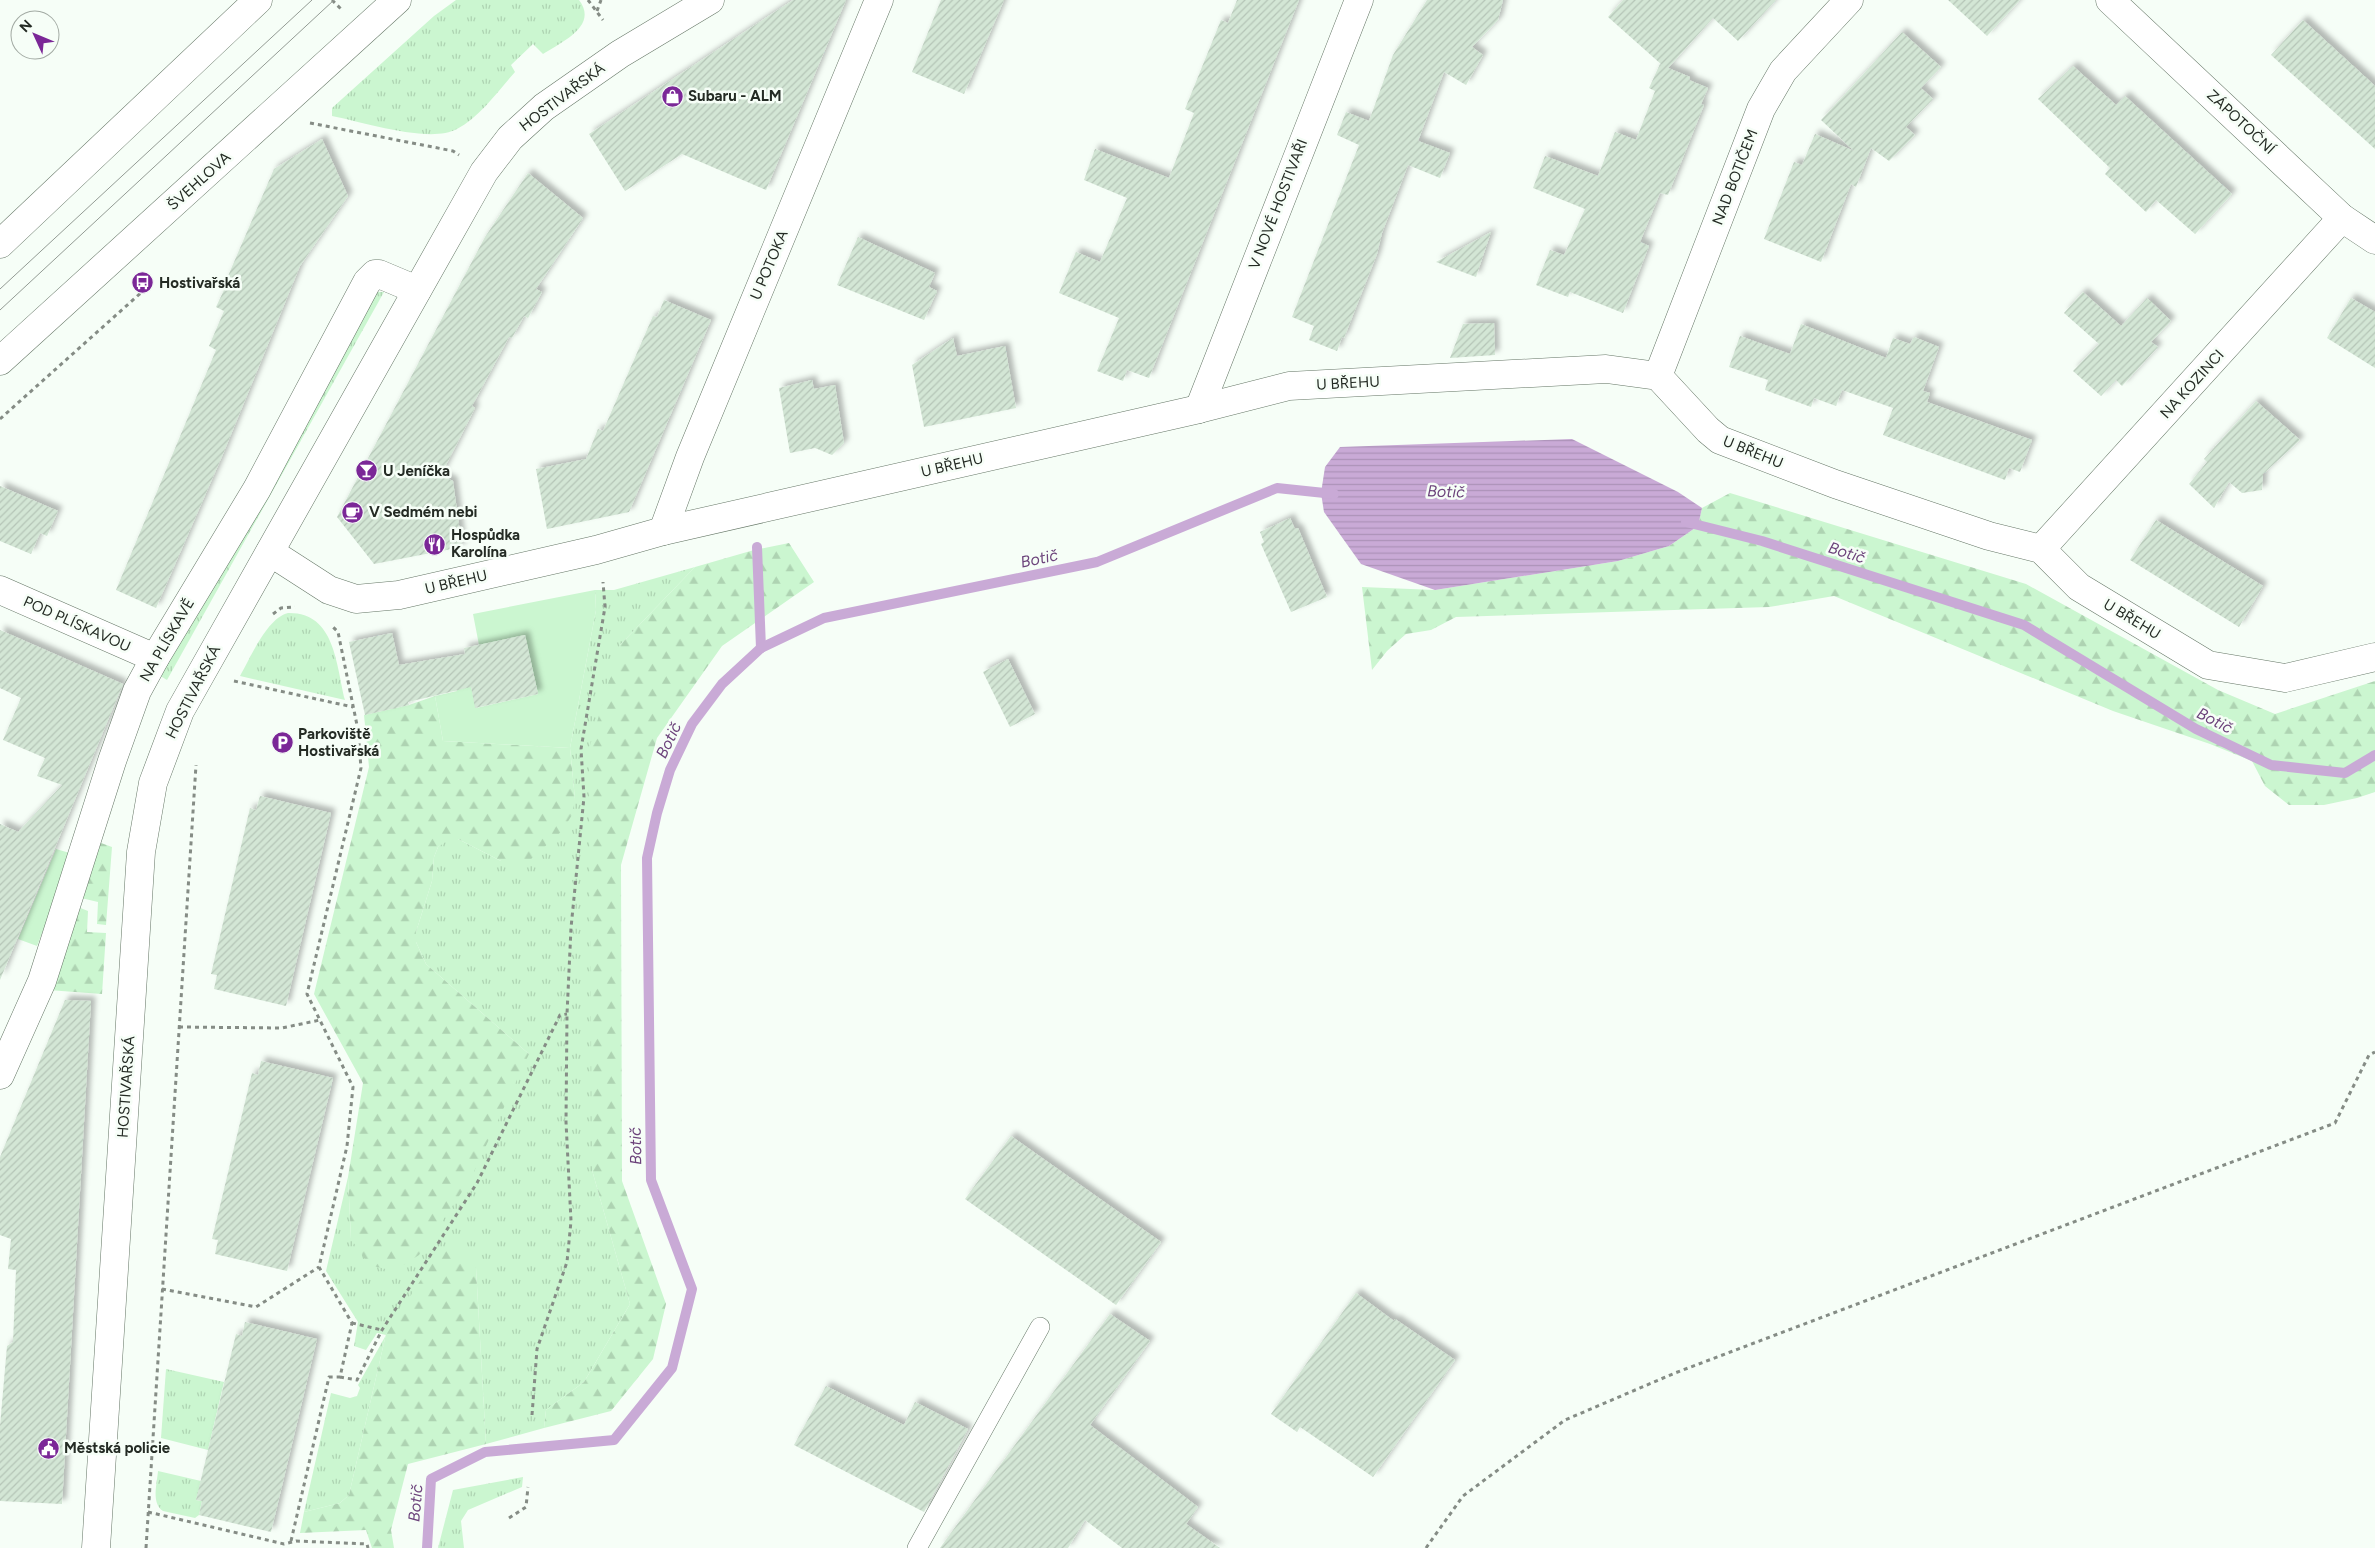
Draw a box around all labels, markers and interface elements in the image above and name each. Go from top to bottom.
north arrow [10,10,60,60]
text: N [16,17,36,36]
street label: HOSTIVAŘSKÁ [516,59,608,135]
shop icon: Subaru - ALM [660,84,684,108]
street label: ZÁPOTOČNÍ [2203,86,2279,159]
place label: Subaru - ALM [688,87,782,105]
street label: NAD BOTIČEM [1708,127,1762,227]
street label: V NOVÉ HOSTIVAŘI [1245,136,1311,272]
street label: ŠVEHLOVA [164,148,234,214]
street label: U POTOKA [746,228,792,302]
bus stop icon: Hostivařská [131,271,155,295]
place label: Hostivařská [159,274,240,292]
street label: NA KOZINCI [2156,346,2228,422]
street label: U BŘEHU [1316,372,1380,394]
street label: U BŘEHU [1720,432,1786,472]
street label: U BŘEHU [919,449,985,481]
bar icon: U Jeníčka [355,459,379,483]
place label: U Jeníčka [383,462,450,480]
water label: Botič [1427,481,1465,502]
cafe icon: V Sedmém nebi [341,500,365,524]
place label: V Sedmém nebi [369,503,478,521]
place label: Hospůdka Karolína [451,526,520,561]
restaurant icon: Hospůdka Karolína [423,532,447,556]
water label: Botič [1826,538,1868,567]
water label: Botič [1019,545,1060,572]
street label: U BŘEHU [423,566,489,598]
street label: POD PLÍSKAVOU [21,592,133,656]
street label: NA PLÍSKAVĚ [136,595,198,685]
street label: U BŘEHU [2100,595,2164,643]
street label: HOSTIVAŘSKÁ [162,642,224,742]
water label: Botič [2194,703,2236,738]
water label: Botič [652,719,685,761]
place label: Parkoviště Hostivařská [298,725,379,760]
parking icon: Parkoviště Hostivařská [270,731,294,755]
street label: HOSTIVAŘSKÁ [113,1035,139,1139]
water label: Botič [626,1127,645,1165]
public building icon: Městská policie [36,1436,60,1460]
place label: Městská policie [64,1439,171,1457]
water label: Botič [404,1483,427,1523]

